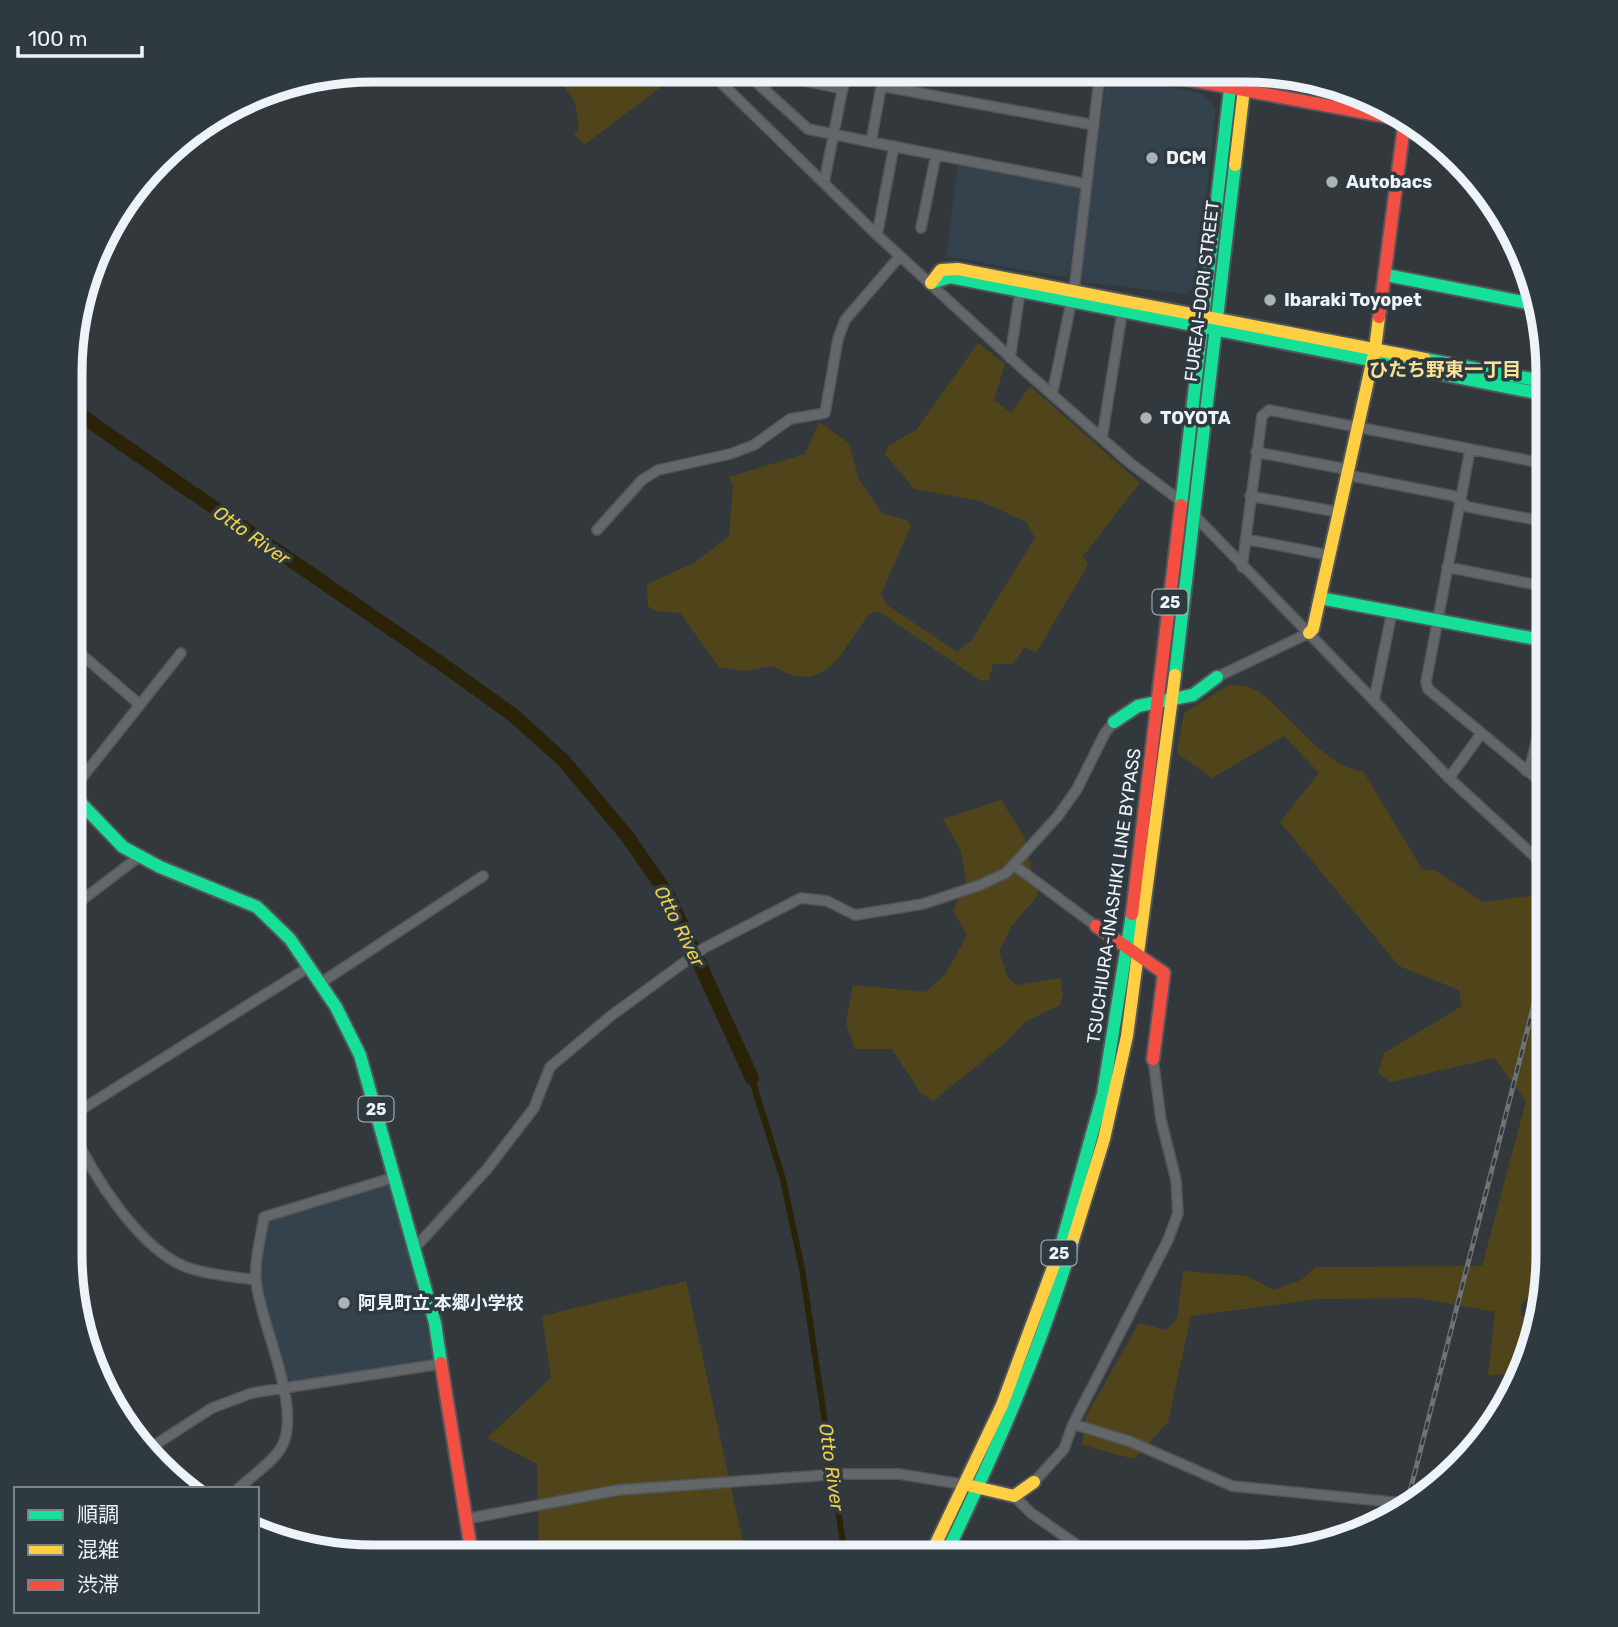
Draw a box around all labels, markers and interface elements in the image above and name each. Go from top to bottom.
scale bar [18,14,142,58]
text: 100 m [28,26,87,51]
place label: DCM [1166,147,1206,169]
marker: DCM [1144,150,1160,166]
place label: Autobacs [1346,171,1432,193]
marker: Autobacs [1324,174,1340,190]
street label: FUREAI-DORI STREET [1180,199,1224,383]
place label: Ibaraki Toyopet [1284,289,1422,311]
marker: Ibaraki Toyopet [1262,292,1278,308]
district label: ひたち野東一丁目 [1369,358,1521,381]
place label: TOYOTA [1160,407,1231,429]
marker: TOYOTA [1138,410,1154,426]
water label: Otto River [209,501,295,571]
road number: 25 [1152,590,1188,614]
street label: TSUCHIURA-INASHIKI LINE BYPASS [1082,747,1146,1045]
water label: Otto River [649,882,710,971]
road number: 25 [358,1096,394,1121]
road number: 25 [1042,1240,1076,1266]
place label: 阿見町立 本郷小学校 [358,1292,524,1314]
marker: 阿見町立 本郷小学校 [336,1295,352,1311]
water label: Otto River [814,1422,849,1513]
legend [14,1487,259,1613]
text: 順調 [77,1502,119,1527]
text: 混雑 [77,1537,119,1562]
text: 渋滞 [77,1572,119,1597]

